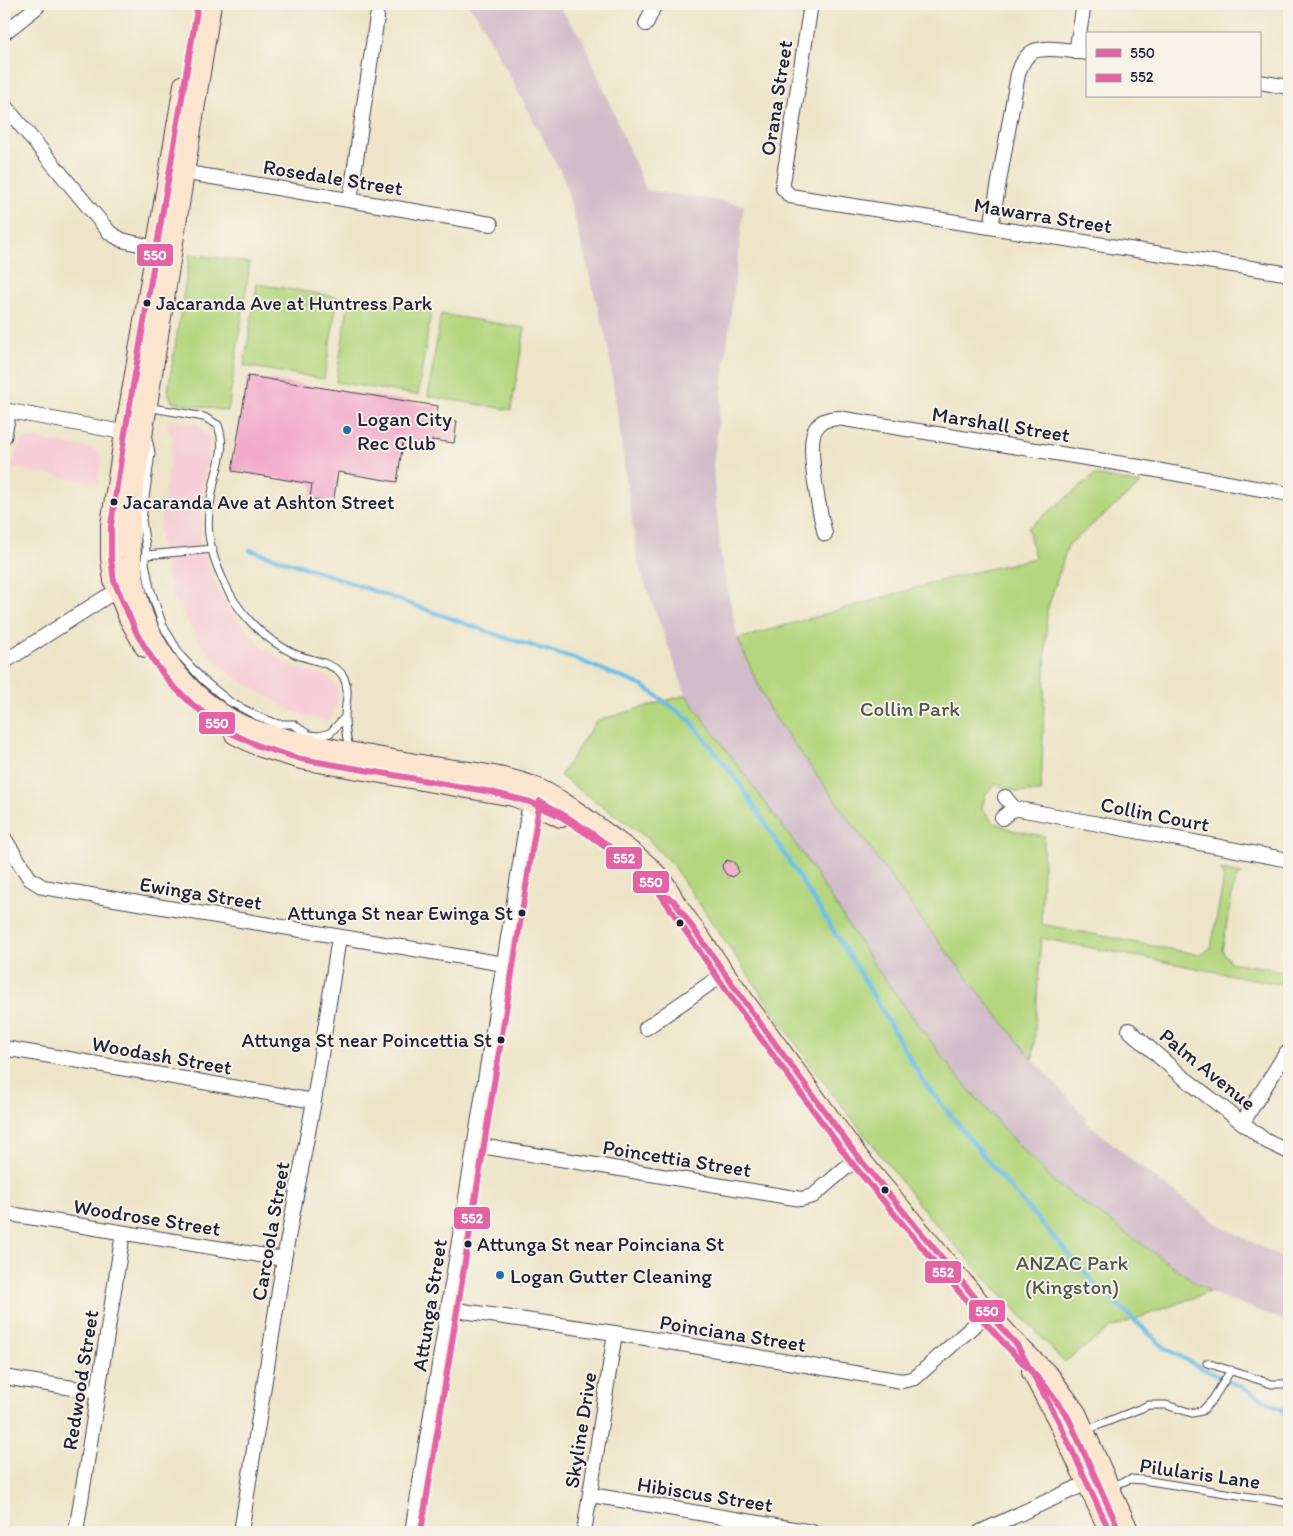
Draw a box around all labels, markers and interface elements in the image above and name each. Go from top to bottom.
legend [1086,32,1260,98]
street label: Orana Street [755,38,798,158]
text: 550 [1130,44,1155,62]
text: 552 [1130,68,1154,86]
street label: Rosedale Street [261,154,405,200]
street label: Mawarra Street [972,192,1114,238]
line badge: 550 [136,243,174,267]
text: 550 [143,247,167,264]
place label: Jacaranda Ave at Huntress Park [156,291,433,315]
marker: Jacaranda Ave at Huntress Park [142,298,152,308]
street label: Marshall Street [930,401,1072,447]
place label: Logan City Rec Club [357,406,452,455]
marker: Logan City Rec Club [341,424,353,436]
place label: Jacaranda Ave at Ashton Street [123,490,394,514]
marker: Jacaranda Ave at Ashton Street [109,497,119,507]
park label: Collin Park [860,696,960,721]
line badge: 550 [198,711,236,735]
text: 550 [205,715,229,732]
street label: Collin Court [1099,791,1212,837]
line badge: 552 [605,846,643,870]
text: 552 [613,850,636,867]
line badge: 550 [632,870,670,894]
street label: Ewinga Street [138,871,264,915]
text: 550 [639,874,663,891]
place label: Attunga St near Ewinga St [288,901,513,925]
marker: Attunga St near Ewinga St [517,908,527,918]
unlabelled marker [675,918,685,928]
street label: Palm Avenue [1155,1023,1261,1115]
place label: Attunga St near Poincettia St [242,1028,492,1052]
street label: Woodash Street [90,1030,234,1080]
marker: Attunga St near Poincettia St [496,1035,506,1045]
street label: Poincettia Street [601,1134,753,1182]
street label: Carcoola Street [245,1159,295,1303]
unlabelled marker [880,1185,890,1195]
street label: Woodrose Street [72,1193,222,1241]
line badge: 552 [453,1206,491,1230]
text: 552 [461,1210,484,1227]
place label: Attunga St near Poinciana St [477,1232,724,1256]
street label: Attunga Street [406,1237,452,1373]
marker: Attunga St near Poinciana St [463,1239,473,1249]
park label: ANZAC Park (Kingston) [1016,1250,1129,1299]
line badge: 552 [924,1260,962,1284]
place label: Logan Gutter Cleaning [510,1263,712,1288]
text: 552 [932,1264,955,1281]
marker: Logan Gutter Cleaning [494,1269,506,1281]
line badge: 550 [968,1299,1006,1323]
text: 550 [975,1303,999,1320]
street label: Redwood Street [57,1308,103,1452]
street label: Poinciana Street [658,1309,808,1357]
street label: Skyline Drive [558,1370,602,1490]
street label: Pilularis Lane [1138,1452,1262,1494]
street label: Hibiscus Street [635,1471,775,1517]

